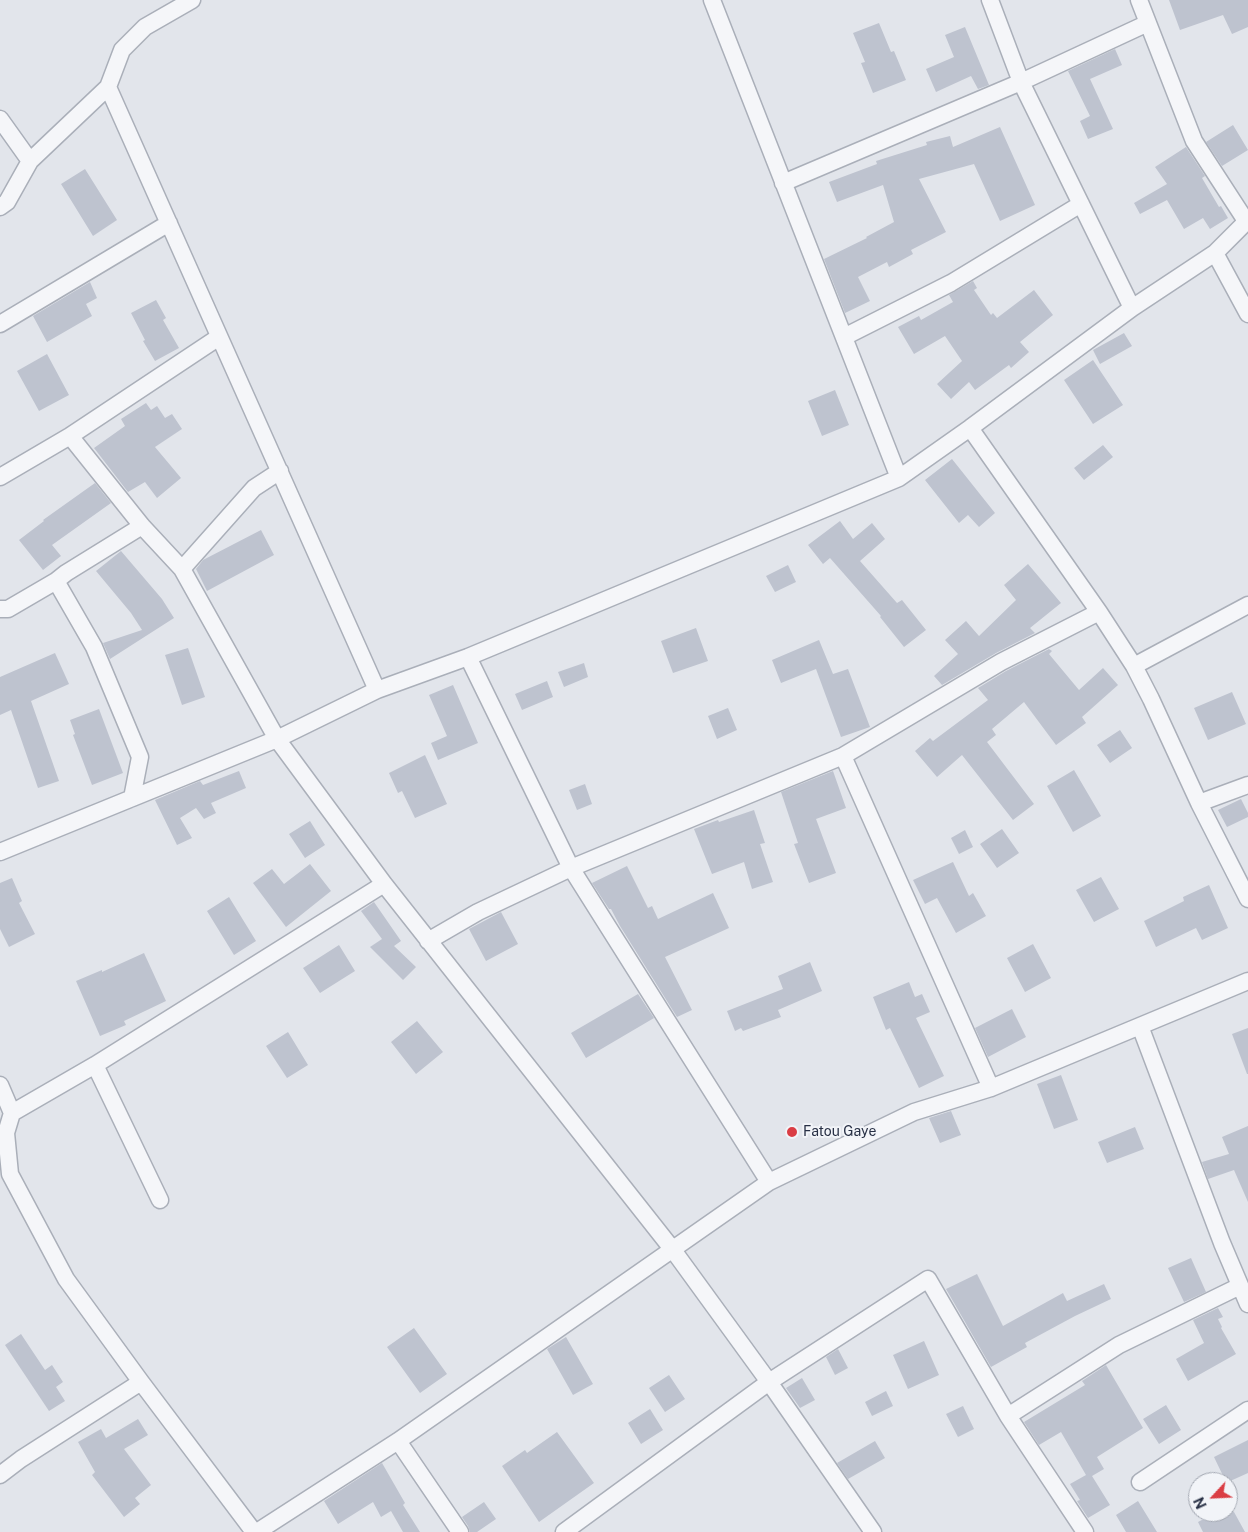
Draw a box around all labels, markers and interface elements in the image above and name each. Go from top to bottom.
place label: Fatou Gaye [803,1124,876,1140]
marker: Fatou Gaye [785,1125,799,1139]
north arrow [1188,1472,1238,1522]
text: N [1191,1495,1210,1511]

